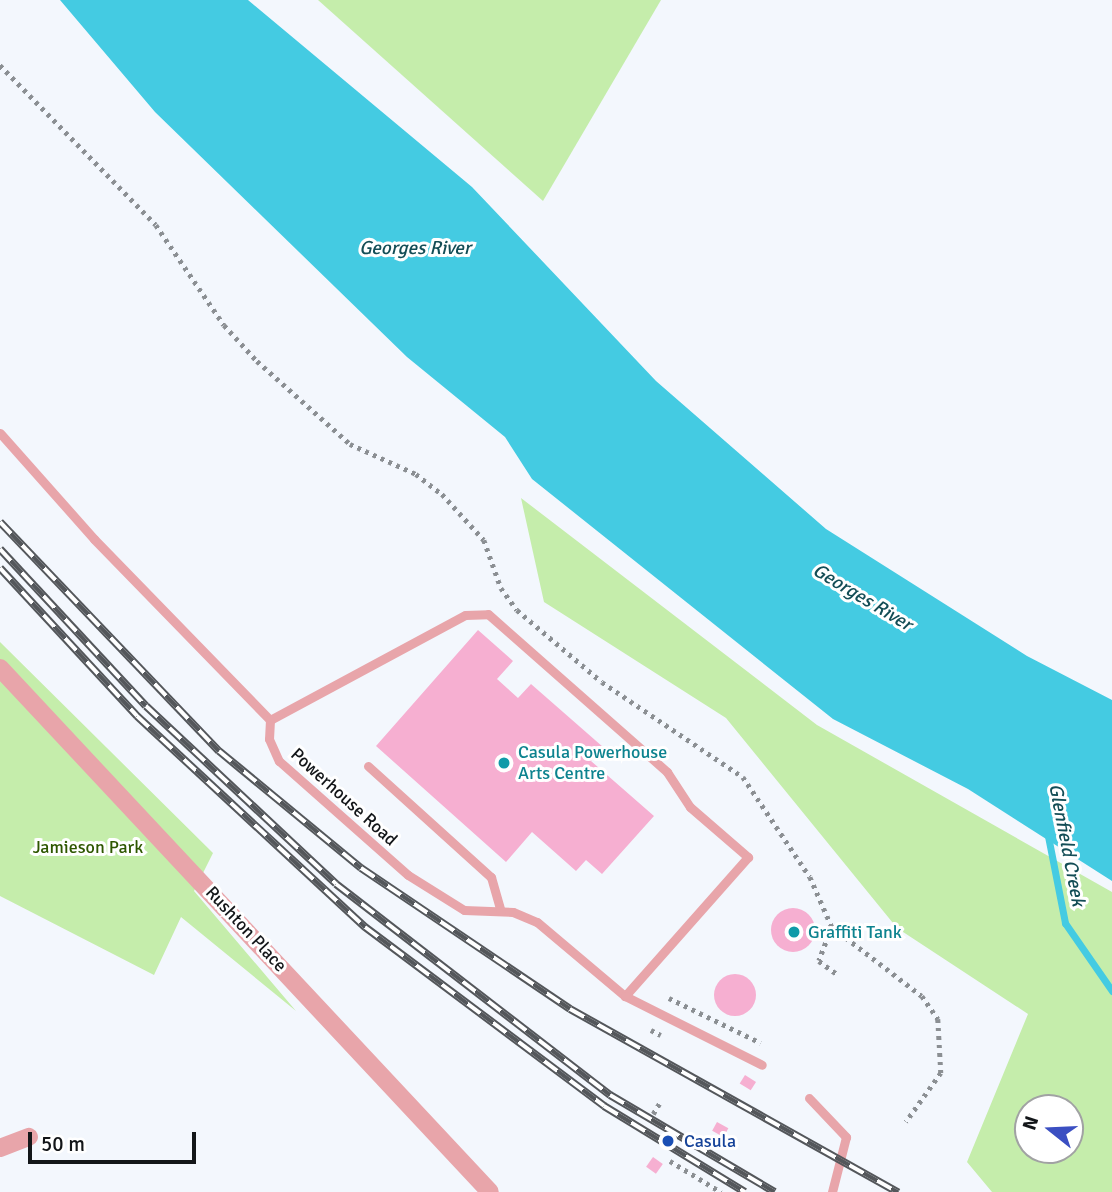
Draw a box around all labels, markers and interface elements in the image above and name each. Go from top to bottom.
water label: Georges River [359,238,471,260]
water label: Georges River [808,559,916,637]
place label: Casula Powerhouse Arts Centre [518,742,667,784]
street label: Powerhouse Road [286,744,402,850]
marker: Casula Powerhouse Arts Centre [496,755,512,771]
water label: Glenfield Creek [1043,782,1089,908]
park label: Jamieson Park [33,836,143,858]
street label: Rushton Place [201,882,291,976]
place label: Graffiti Tank [808,921,902,943]
marker: Graffiti Tank [786,924,802,940]
north arrow [1014,1094,1084,1164]
text: N [1017,1113,1044,1133]
scale bar [32,1118,200,1162]
place label: Casula [684,1130,736,1152]
text: 50 m [41,1131,85,1157]
marker: Casula [658,1131,678,1151]

